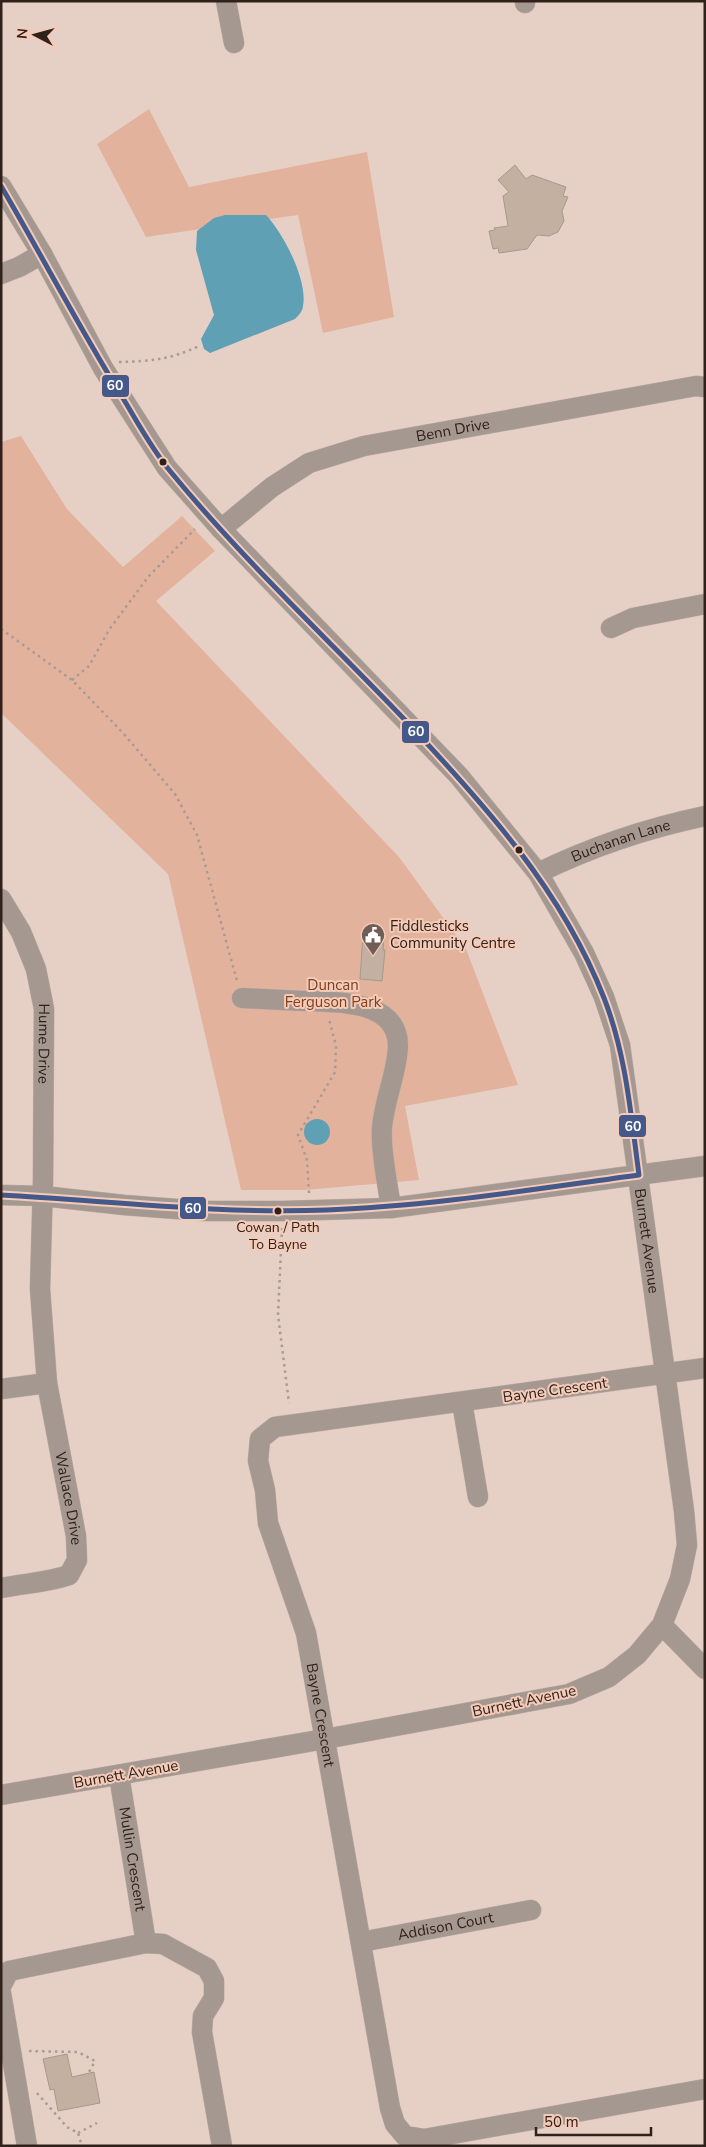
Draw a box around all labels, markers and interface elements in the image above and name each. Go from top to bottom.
north arrow [10,10,60,60]
text: N [13,27,33,40]
line badge: 60 [101,374,130,398]
text: 60 [107,376,123,395]
street label: Benn Drive [414,413,491,446]
unlabelled marker [158,457,168,467]
line badge: 60 [401,720,430,744]
text: 60 [408,722,424,741]
street label: Buchanan Lane [568,815,672,867]
unlabelled marker [514,845,524,855]
place label: Fiddlesticks Community Centre [390,916,516,953]
public building icon: Fiddlesticks Community Centre [360,922,386,956]
park label: Duncan Ferguson Park [285,975,382,1012]
street label: Hume Drive [34,1004,54,1084]
line badge: 60 [618,1114,647,1138]
text: 60 [625,1117,641,1136]
street label: Burnett Avenue [630,1187,664,1295]
line badge: 60 [179,1196,207,1220]
text: 60 [185,1199,201,1218]
marker: Cowan / Path To Bayne [273,1206,283,1216]
place label: Cowan / Path To Bayne [236,1218,320,1254]
street label: Bayne Crescent [502,1373,609,1407]
street label: Wallace Drive [50,1450,86,1545]
street label: Bayne Crescent [301,1661,340,1769]
street label: Burnett Avenue [470,1680,578,1722]
street label: Burnett Avenue [72,1755,180,1793]
street label: Mullin Crescent [114,1805,151,1913]
street label: Addison Court [396,1907,496,1945]
scale bar [536,2104,651,2136]
text: 50 m [544,2112,579,2132]

